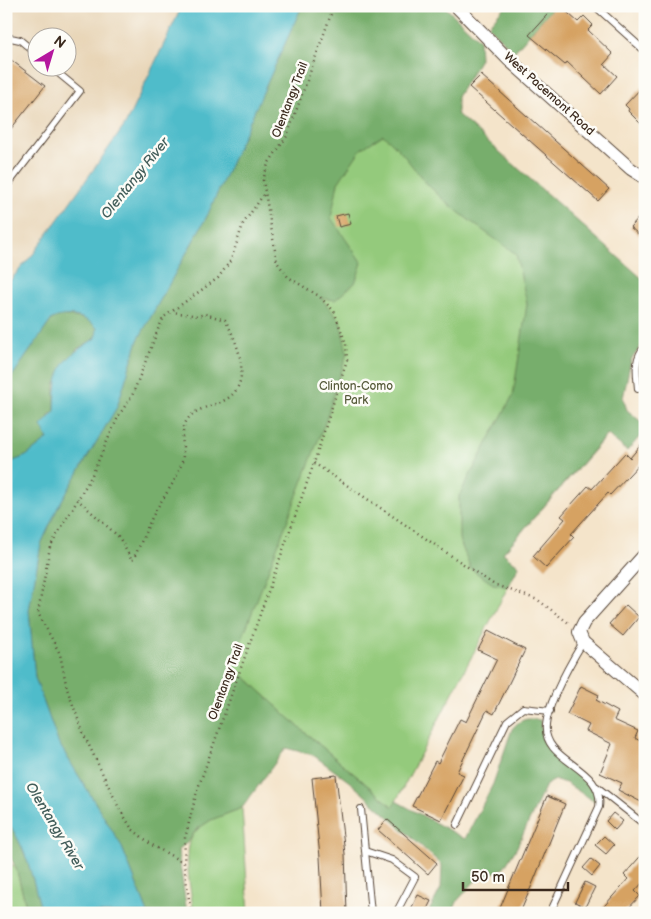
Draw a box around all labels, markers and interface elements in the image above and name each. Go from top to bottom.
north arrow [28,28,78,78]
text: N [50,32,69,52]
street label: West Pacemont Road [500,49,598,139]
street label: Olentangy Trail [269,60,311,140]
water label: Olentangy River [97,133,173,222]
park label: Clinton-Como Park [319,379,393,408]
street label: Olentangy Trail [205,642,247,722]
water label: Olentangy River [22,779,88,874]
scale bar [463,859,568,891]
text: 50 m [471,868,505,887]

